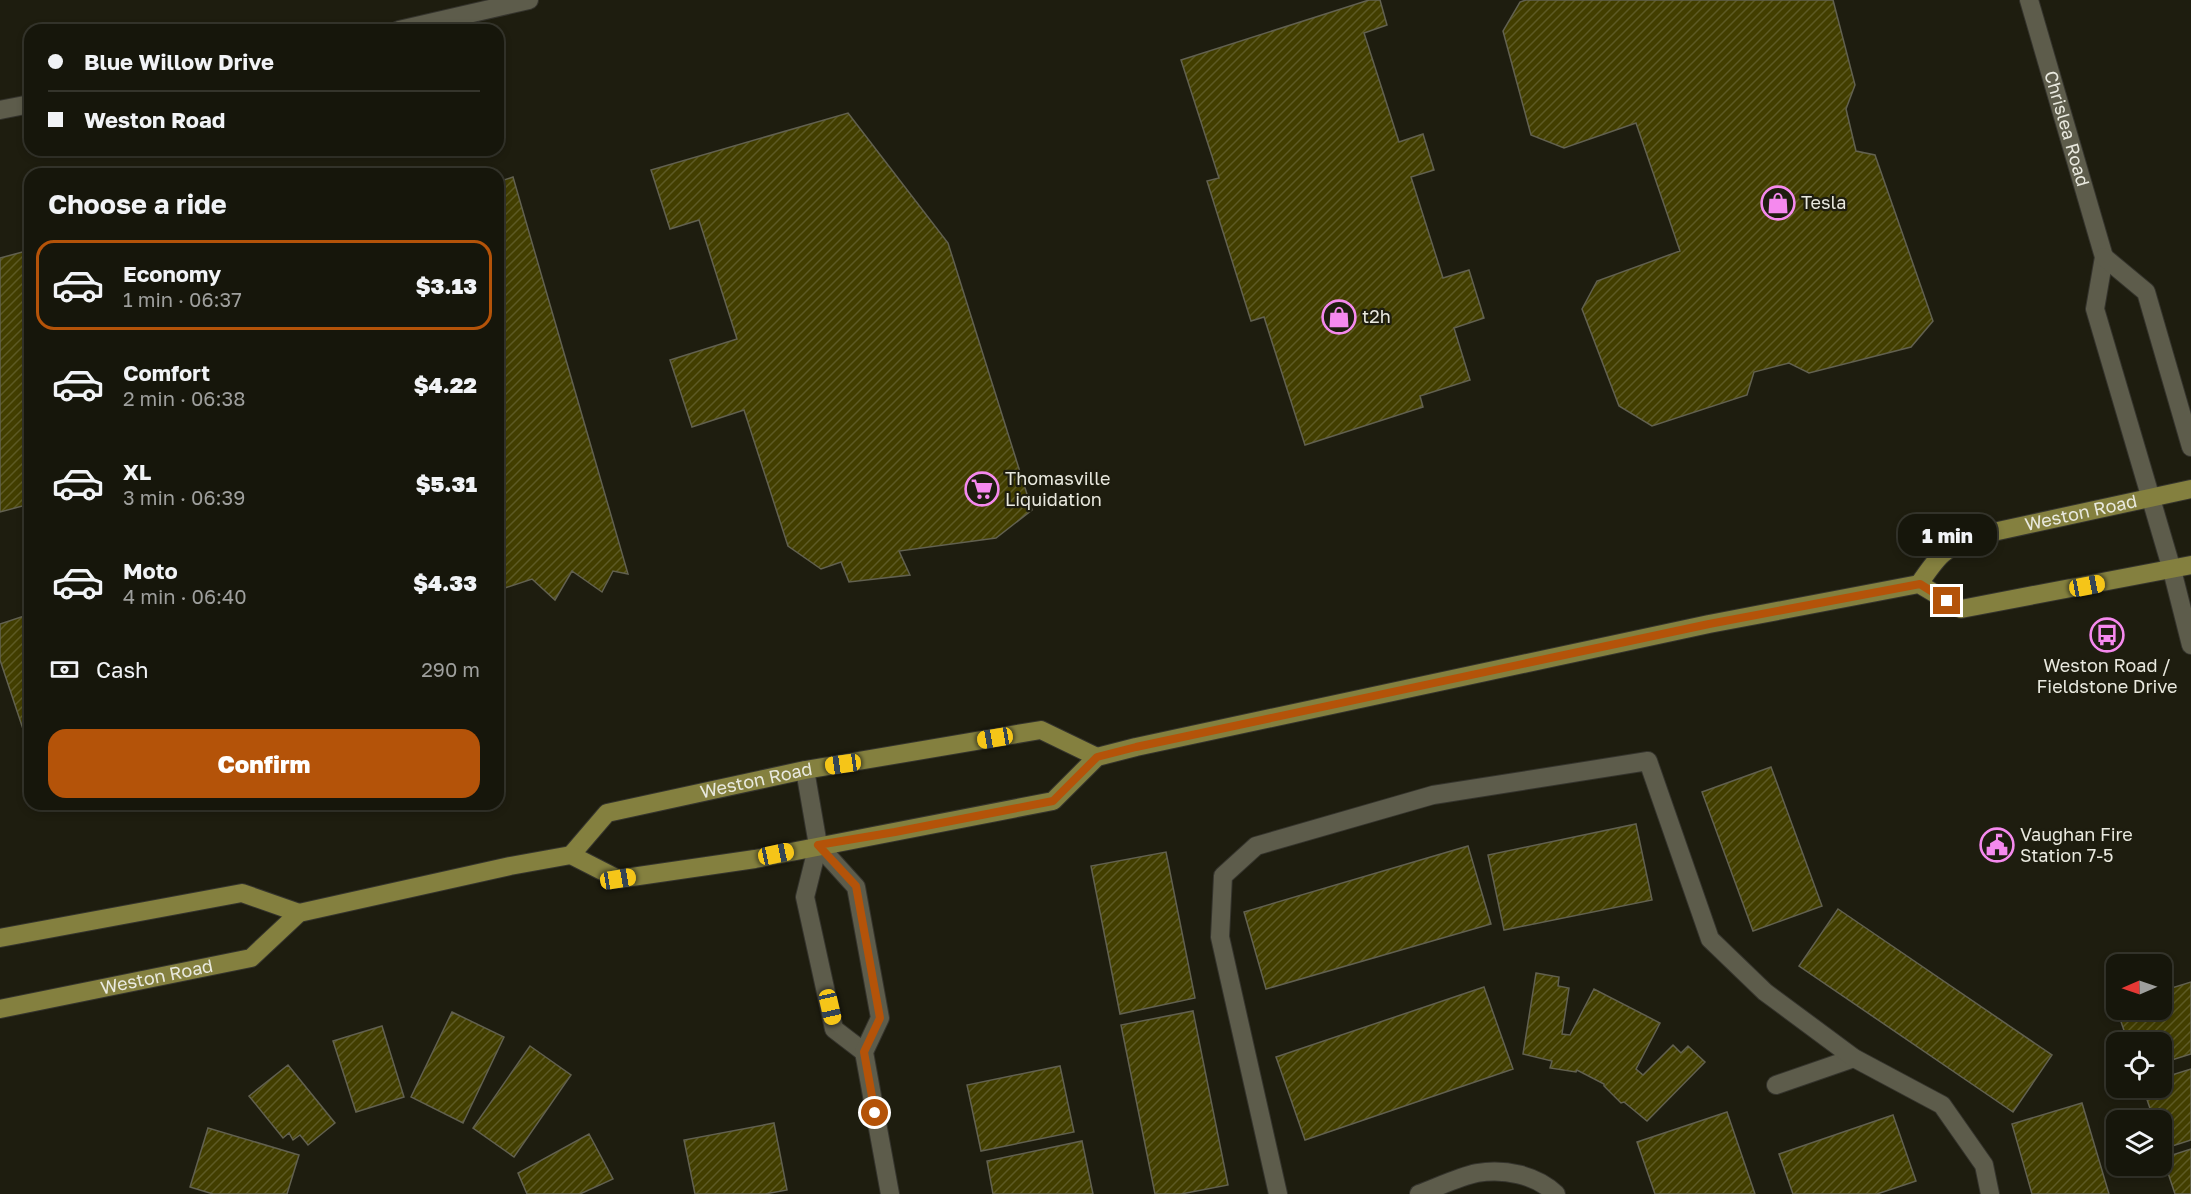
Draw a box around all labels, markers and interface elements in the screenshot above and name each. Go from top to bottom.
text: Blue Willow Drive [84,48,274,75]
street label: Chrislea Road [2040,68,2095,189]
text: Weston Road [84,106,225,133]
shop icon: Tesla [1760,185,1796,221]
text: Choose a ride [48,188,227,220]
place label: Tesla [1801,191,1846,213]
icon: car [51,258,105,312]
text: Economy [123,260,221,287]
text: $3.13 [416,272,477,299]
text: 1 min · 06:37 [123,287,242,311]
shop icon: t2h [1321,299,1357,335]
place label: t2h [1362,305,1391,327]
icon: car [51,357,105,411]
text: Comfort [123,359,210,386]
text: $4.22 [414,371,477,398]
text: 2 min · 06:38 [123,386,245,410]
icon: car [51,456,105,510]
text: XL [123,458,151,485]
place label: Thomasville Liquidation [1005,467,1110,510]
text: $5.31 [416,470,477,497]
supermarket icon: Thomasville Liquidation [964,471,1000,507]
text: 3 min · 06:39 [123,485,245,509]
street label: Weston Road [2023,489,2139,535]
callout: 1 min [1898,514,1996,556]
text: 1 min [1922,523,1973,547]
icon: car [51,555,105,609]
text: Moto [123,557,178,584]
text: $4.33 [413,569,477,596]
car [2068,574,2106,598]
text: 4 min · 06:40 [123,584,247,608]
route end [1933,587,1960,614]
bus stop icon: Weston Road / Fieldstone Drive [2089,617,2125,653]
icon: cash [48,653,81,686]
place label: Weston Road / Fieldstone Drive [2037,654,2177,697]
text: Cash [96,656,149,683]
text: 290 m [421,657,480,681]
car [976,726,1014,750]
button: Confirm [48,729,480,798]
car [824,753,862,775]
street label: Weston Road [698,757,814,802]
place label: Vaughan Fire Station 7-5 [2020,823,2133,866]
public building icon: Vaughan Fire Station 7-5 [1979,827,2015,863]
car [757,841,795,867]
car [599,867,637,891]
street label: Weston Road [98,954,215,998]
north arrow [2106,954,2172,1020]
map controls [2106,954,2172,1176]
car [817,987,843,1027]
button: locate [2106,1032,2172,1098]
route start [861,1099,888,1126]
button: layers [2106,1110,2172,1176]

